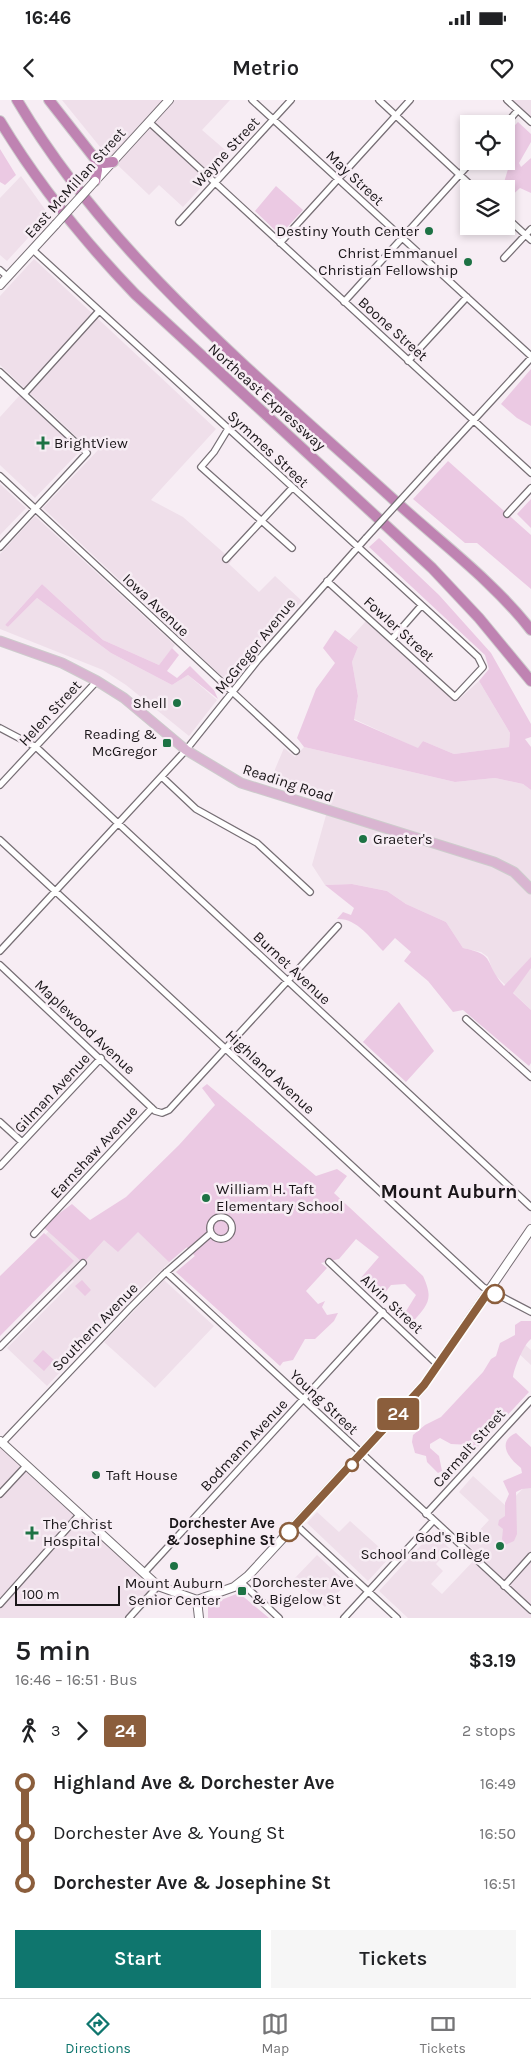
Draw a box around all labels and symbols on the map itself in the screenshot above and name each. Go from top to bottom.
street label: Wayne Street [189,113,263,191]
street label: East McMillan Street [21,124,129,242]
street label: May Street [322,147,388,210]
place label: Destiny Youth Center [276,222,420,240]
marker: Destiny Youth Center [423,225,435,237]
place label: Christ Emmanuel Christian Fellowship [318,244,458,279]
marker: Christ Emmanuel Christian Fellowship [462,256,474,268]
street label: Boone Street [355,293,432,365]
street label: Northeast Expressway [205,340,329,454]
street label: Symmes Street [224,407,313,491]
place label: BrightView [54,434,128,452]
marker: BrightView [36,436,50,450]
street label: Iowa Avenue [119,570,193,640]
street label: Fowler Street [360,593,438,666]
street label: McGregor Avenue [211,594,299,698]
street label: Helen Street [15,676,85,750]
place label: Shell [133,694,167,712]
marker: Shell [171,697,183,709]
place label: Reading & McGregor [84,725,158,760]
marker: Reading & McGregor [161,737,173,749]
street label: Reading Road [240,760,336,806]
place label: Graeter's [373,830,433,848]
marker: Graeter's [357,833,369,845]
street label: Burnet Avenue [250,928,334,1008]
street label: Maplewood Avenue [31,976,139,1078]
street label: Highland Avenue [222,1026,318,1118]
street label: Gilman Avenue [10,1049,94,1137]
street label: Earnshaw Avenue [46,1102,142,1202]
place label: William H. Taft Elementary School [216,1180,343,1215]
district label: Mount Auburn [381,1180,517,1203]
marker: William H. Taft Elementary School [200,1192,212,1204]
street label: Alvin Street [357,1271,427,1338]
street label: Southern Avenue [48,1279,142,1375]
unlabelled marker [485,1284,505,1304]
street label: Young Street [286,1366,362,1438]
street label: Bodmann Avenue [197,1395,291,1495]
line badge: 24 [376,1398,420,1430]
street label: Carmalt Street [429,1405,509,1491]
unlabelled marker [345,1458,359,1472]
place label: Taft House [106,1466,178,1484]
marker: Taft House [90,1469,102,1481]
place label: Dorchester Ave & Josephine St [166,1514,275,1549]
place label: The Christ Hospital [43,1515,113,1550]
marker: Dorchester Ave & Josephine St [279,1522,299,1542]
marker: The Christ Hospital [25,1526,39,1540]
place label: God's Bible School and College [361,1528,490,1563]
marker: God's Bible School and College [494,1540,506,1552]
marker: Mount Auburn Senior Center [168,1560,180,1572]
place label: Dorchester Ave & Bigelow St [252,1573,354,1608]
place label: Mount Auburn Senior Center [125,1574,223,1609]
scale bar [15,1583,120,1606]
marker: Dorchester Ave & Bigelow St [236,1585,248,1597]

